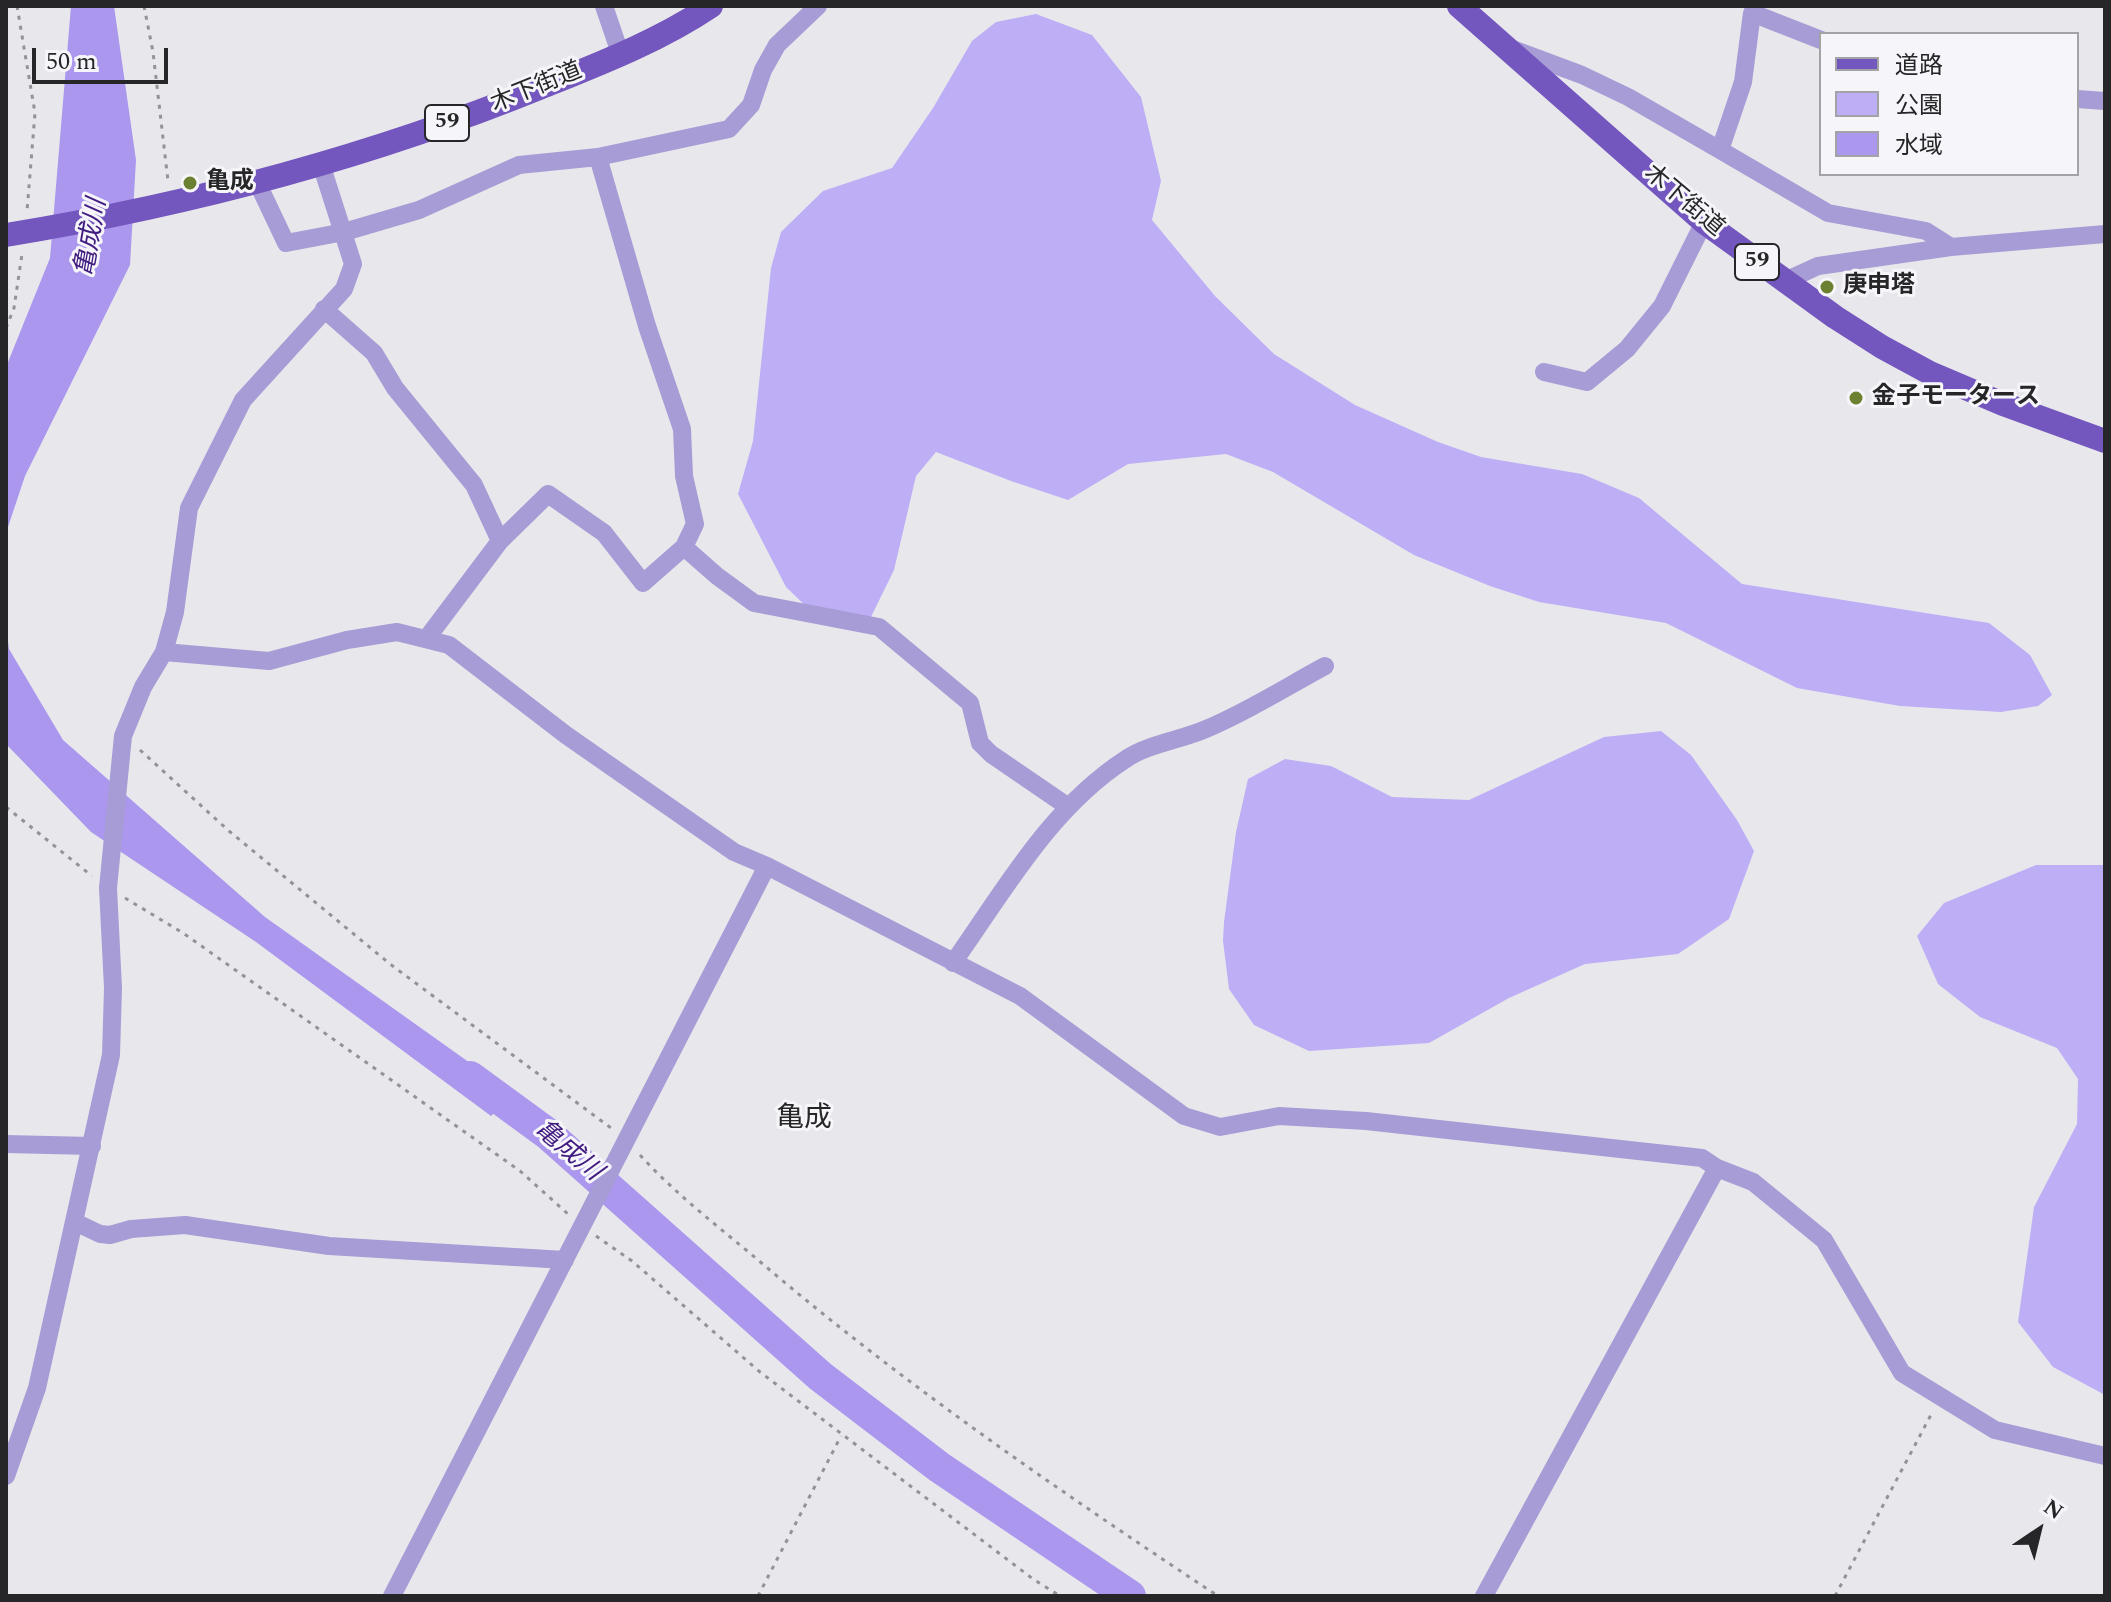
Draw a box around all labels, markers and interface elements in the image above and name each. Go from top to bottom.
scale bar [36,32,172,82]
legend [1819,32,2079,176]
text: 50 m [46,44,97,80]
text: 道路 [1895,48,1943,84]
street label: 木下街道 [487,58,587,120]
text: 公園 [1895,88,1943,124]
road number: 59 [425,105,469,141]
text: 水域 [1895,128,1943,164]
street label: 木下街道 [1637,160,1729,244]
place label: 亀成 [206,169,254,197]
marker: 亀成 [181,174,199,192]
water label: 亀成川 [71,197,115,279]
road number: 59 [1735,244,1779,280]
place label: 庚申塔 [1843,273,1915,301]
marker: 庚申塔 [1818,278,1836,296]
place label: 金子モータース [1872,384,2040,412]
marker: 金子モータース [1847,389,1865,407]
district label: 亀成 [776,1104,832,1138]
water label: 亀成川 [527,1115,607,1189]
north arrow [1999,1490,2079,1570]
text: N [2036,1491,2070,1529]

